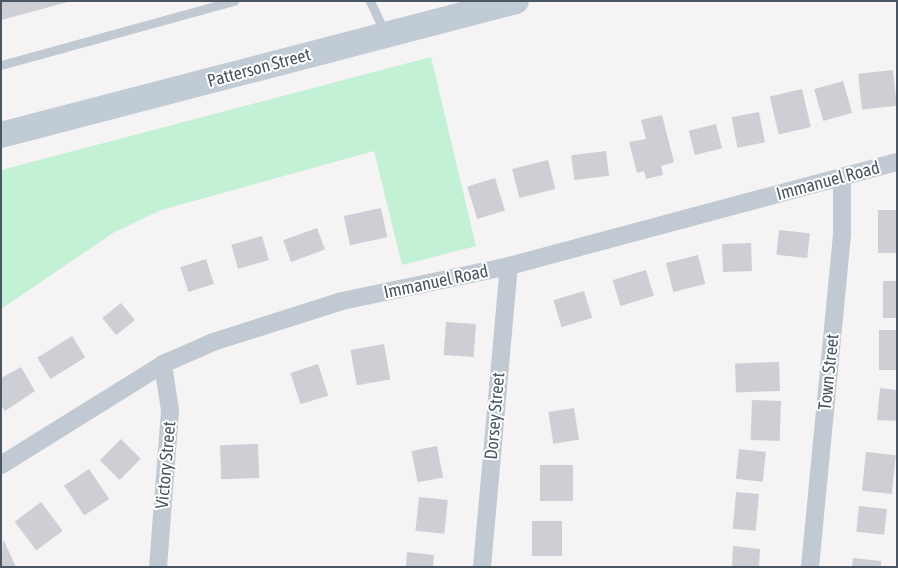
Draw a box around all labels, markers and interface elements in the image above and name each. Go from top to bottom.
street label: Patterson Street [205,44,313,92]
street label: Immanuel Road [774,157,882,205]
street label: Immanuel Road [382,260,490,304]
street label: Town Street [814,333,844,411]
street label: Dorsey Street [480,371,510,461]
street label: Victory Street [151,420,181,510]

